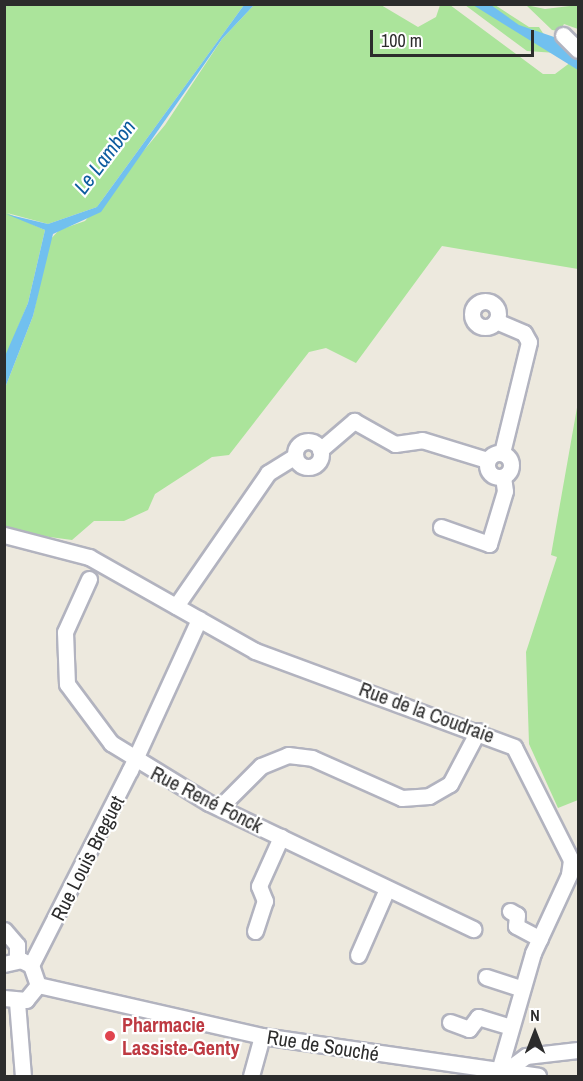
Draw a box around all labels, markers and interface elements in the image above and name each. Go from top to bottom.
scale bar [373,18,536,56]
text: 100 m [381,28,422,53]
water label: Le Lambon [69,115,141,199]
street label: Rue de la Coudraie [356,676,498,748]
street label: Rue René Fonck [147,761,267,837]
street label: Rue Louis Breguet [45,792,129,924]
north arrow [505,1003,565,1063]
text: N [530,1004,540,1026]
place label: Pharmacie Lassiste-Genty [122,1012,240,1059]
street label: Rue de Souché [265,1024,381,1066]
marker: Pharmacie Lassiste-Genty [103,1029,117,1043]

